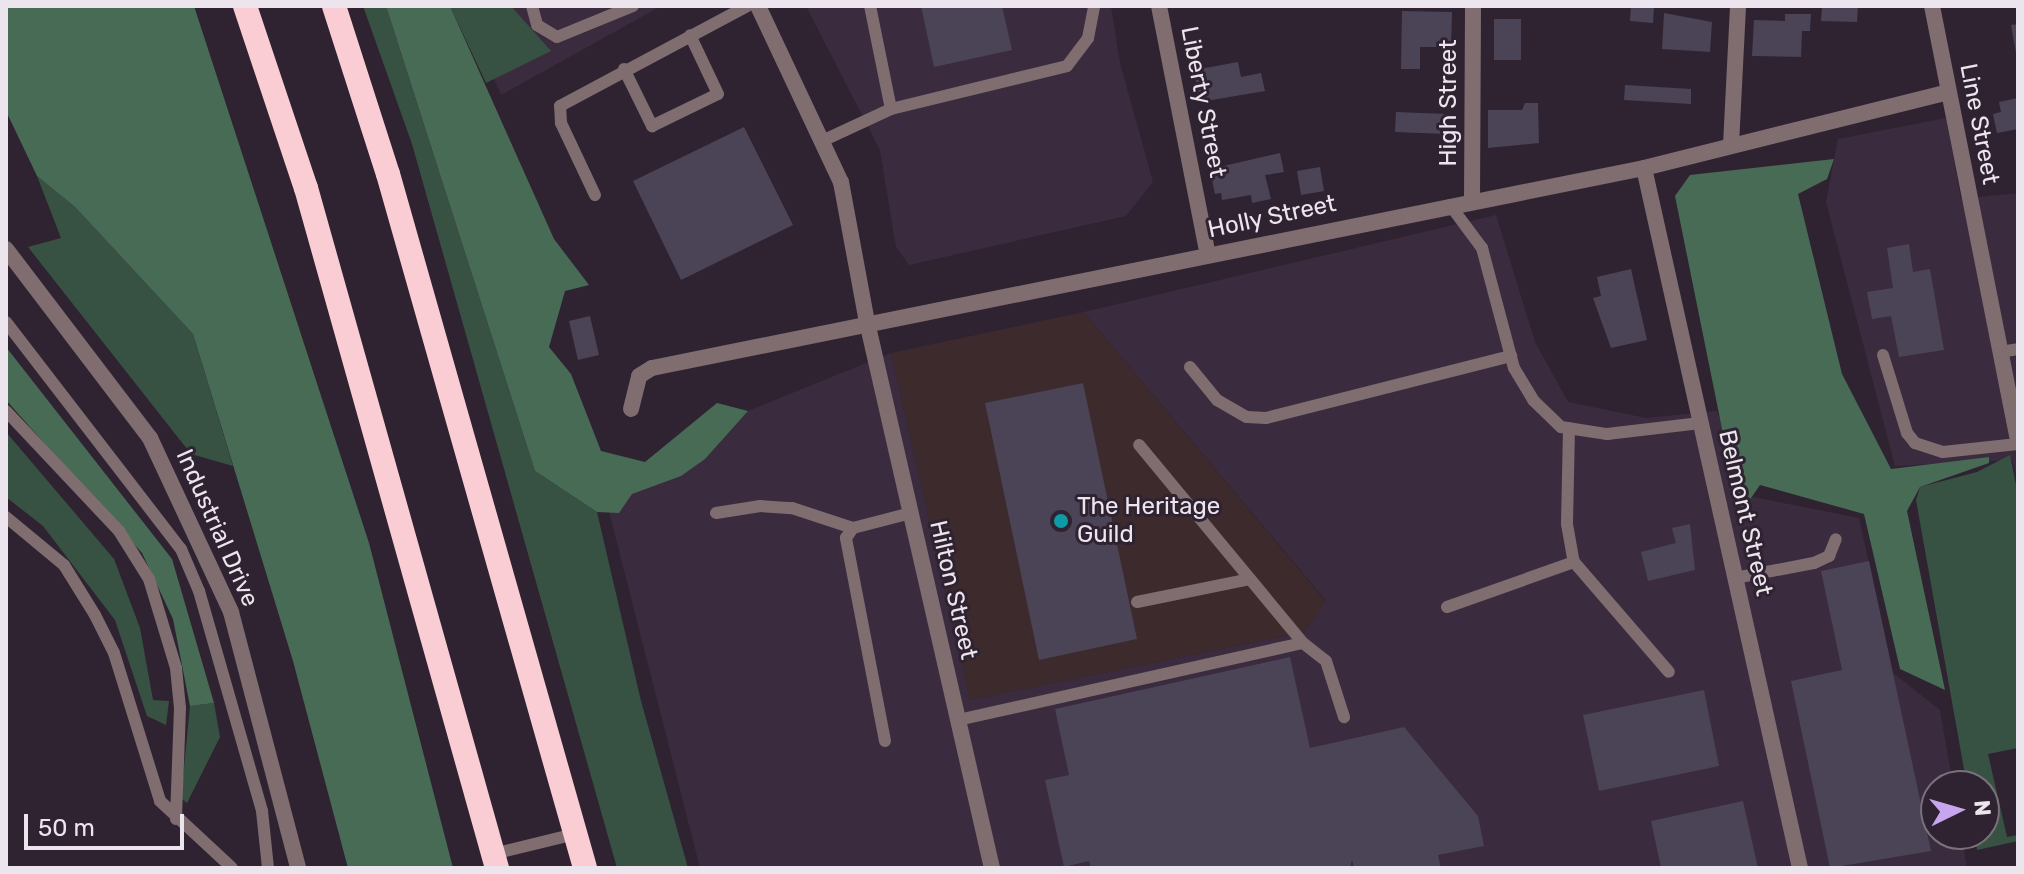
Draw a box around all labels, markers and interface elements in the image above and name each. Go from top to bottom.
street label: Liberty Street [1174,24,1232,180]
street label: High Street [1435,39,1463,167]
street label: Line Street [1953,61,2005,187]
street label: Holly Street [1205,189,1339,245]
street label: Belmont Street [1712,427,1778,599]
street label: Industrial Drive [169,445,265,611]
place label: The Heritage Guild [1077,493,1220,549]
marker: The Heritage Guild [1052,512,1070,530]
street label: Hilton Street [923,518,983,662]
north arrow [1920,770,2000,850]
scale bar [28,798,188,848]
text: N [1968,799,1997,817]
text: 50 m [38,814,95,842]

